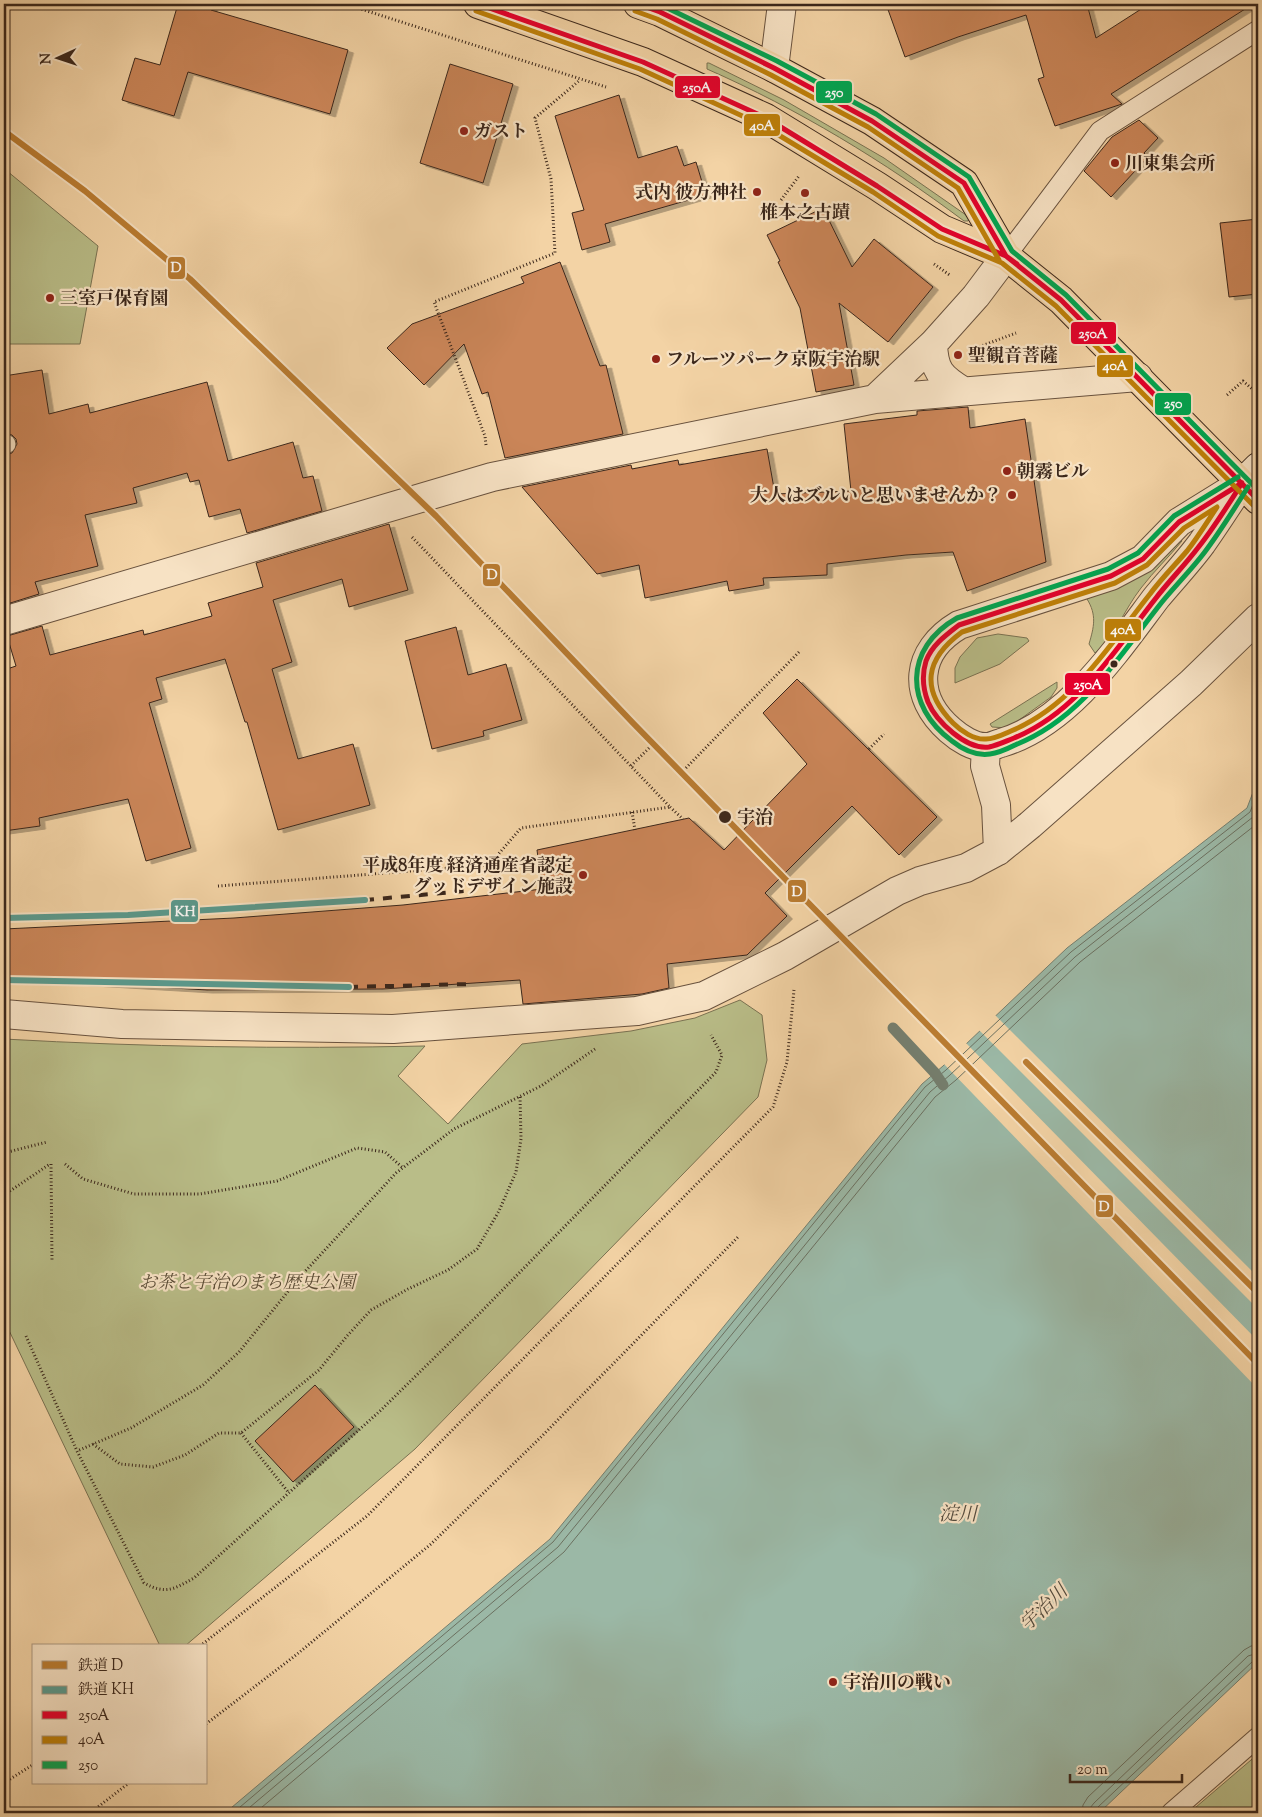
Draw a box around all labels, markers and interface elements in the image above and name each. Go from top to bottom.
north arrow [32,32,82,82]
text: N [37,52,57,65]
line badge: 250A [674,75,721,99]
text: 250A [682,79,712,99]
line badge: 250 [815,80,853,104]
text: 250 [825,84,844,104]
line badge: 40A [743,113,781,137]
text: 40A [748,117,775,137]
place label: ガスト [474,120,528,146]
marker: ガスト [458,125,470,137]
place label: 川東集会所 [1125,152,1215,178]
marker: 川東集会所 [1109,157,1121,169]
place label: 式内 彼方神社 [635,181,747,207]
marker: 式内 彼方神社 [751,186,763,198]
marker: 椎本之古蹟 [799,187,811,199]
place label: 椎本之古蹟 [760,201,850,227]
line badge: D [167,256,186,280]
text: D [170,259,182,279]
place label: 三室戸保育園 [60,287,168,313]
marker: 三室戸保育園 [44,292,56,304]
line badge: 250A [1070,321,1117,345]
text: 250A [1078,325,1108,345]
place label: 聖観音菩薩 [968,344,1058,370]
place label: フルーツパーク京阪宇治駅 [666,348,880,374]
marker: 聖観音菩薩 [952,349,964,361]
marker: フルーツパーク京阪宇治駅 [650,353,662,365]
line badge: 40A [1096,354,1134,378]
text: 40A [1101,357,1128,377]
line badge: 250 [1154,392,1192,416]
text: 250 [1164,395,1183,415]
place label: 朝霧ビル [1017,460,1089,486]
marker: 朝霧ビル [1001,465,1013,477]
place label: 大人はズルいと思いませんか？ [750,484,1002,510]
marker: 大人はズルいと思いませんか？ [1006,489,1018,501]
line badge: D [482,563,501,587]
text: D [486,566,498,586]
line badge: 40A [1104,618,1142,642]
text: 40A [1109,621,1136,641]
unlabelled marker [1109,659,1119,669]
line badge: 250A [1064,672,1111,696]
text: 250A [1073,676,1103,696]
place label: 宇治 [737,806,773,832]
marker: 宇治 [717,809,733,825]
place label: 平成8年度 経済通産省認定 グッドデザイン施設 [362,854,573,901]
marker: 平成8年度 経済通産省認定 グッドデザイン施設 [577,869,589,881]
line badge: D [787,879,807,903]
text: D [791,883,803,903]
line badge: KH [170,899,199,923]
text: KH [174,903,197,923]
line badge: D [1095,1194,1114,1218]
text: D [1098,1198,1110,1218]
park label: お茶と宇治のまち歴史公園 [139,1271,358,1297]
water label: 淀川 [939,1502,979,1529]
water label: 宇治川 [1015,1578,1076,1638]
legend [32,1644,208,1784]
text: 鉄道 D [78,1656,123,1677]
place label: 宇治川の戦い [843,1671,951,1697]
marker: 宇治川の戦い [827,1676,839,1688]
text: 鉄道 KH [78,1680,134,1701]
text: 250A [78,1706,110,1727]
text: 40A [78,1730,105,1751]
scale bar [1070,1752,1182,1784]
text: 250 [78,1756,98,1777]
text: 20 m [1077,1760,1108,1781]

